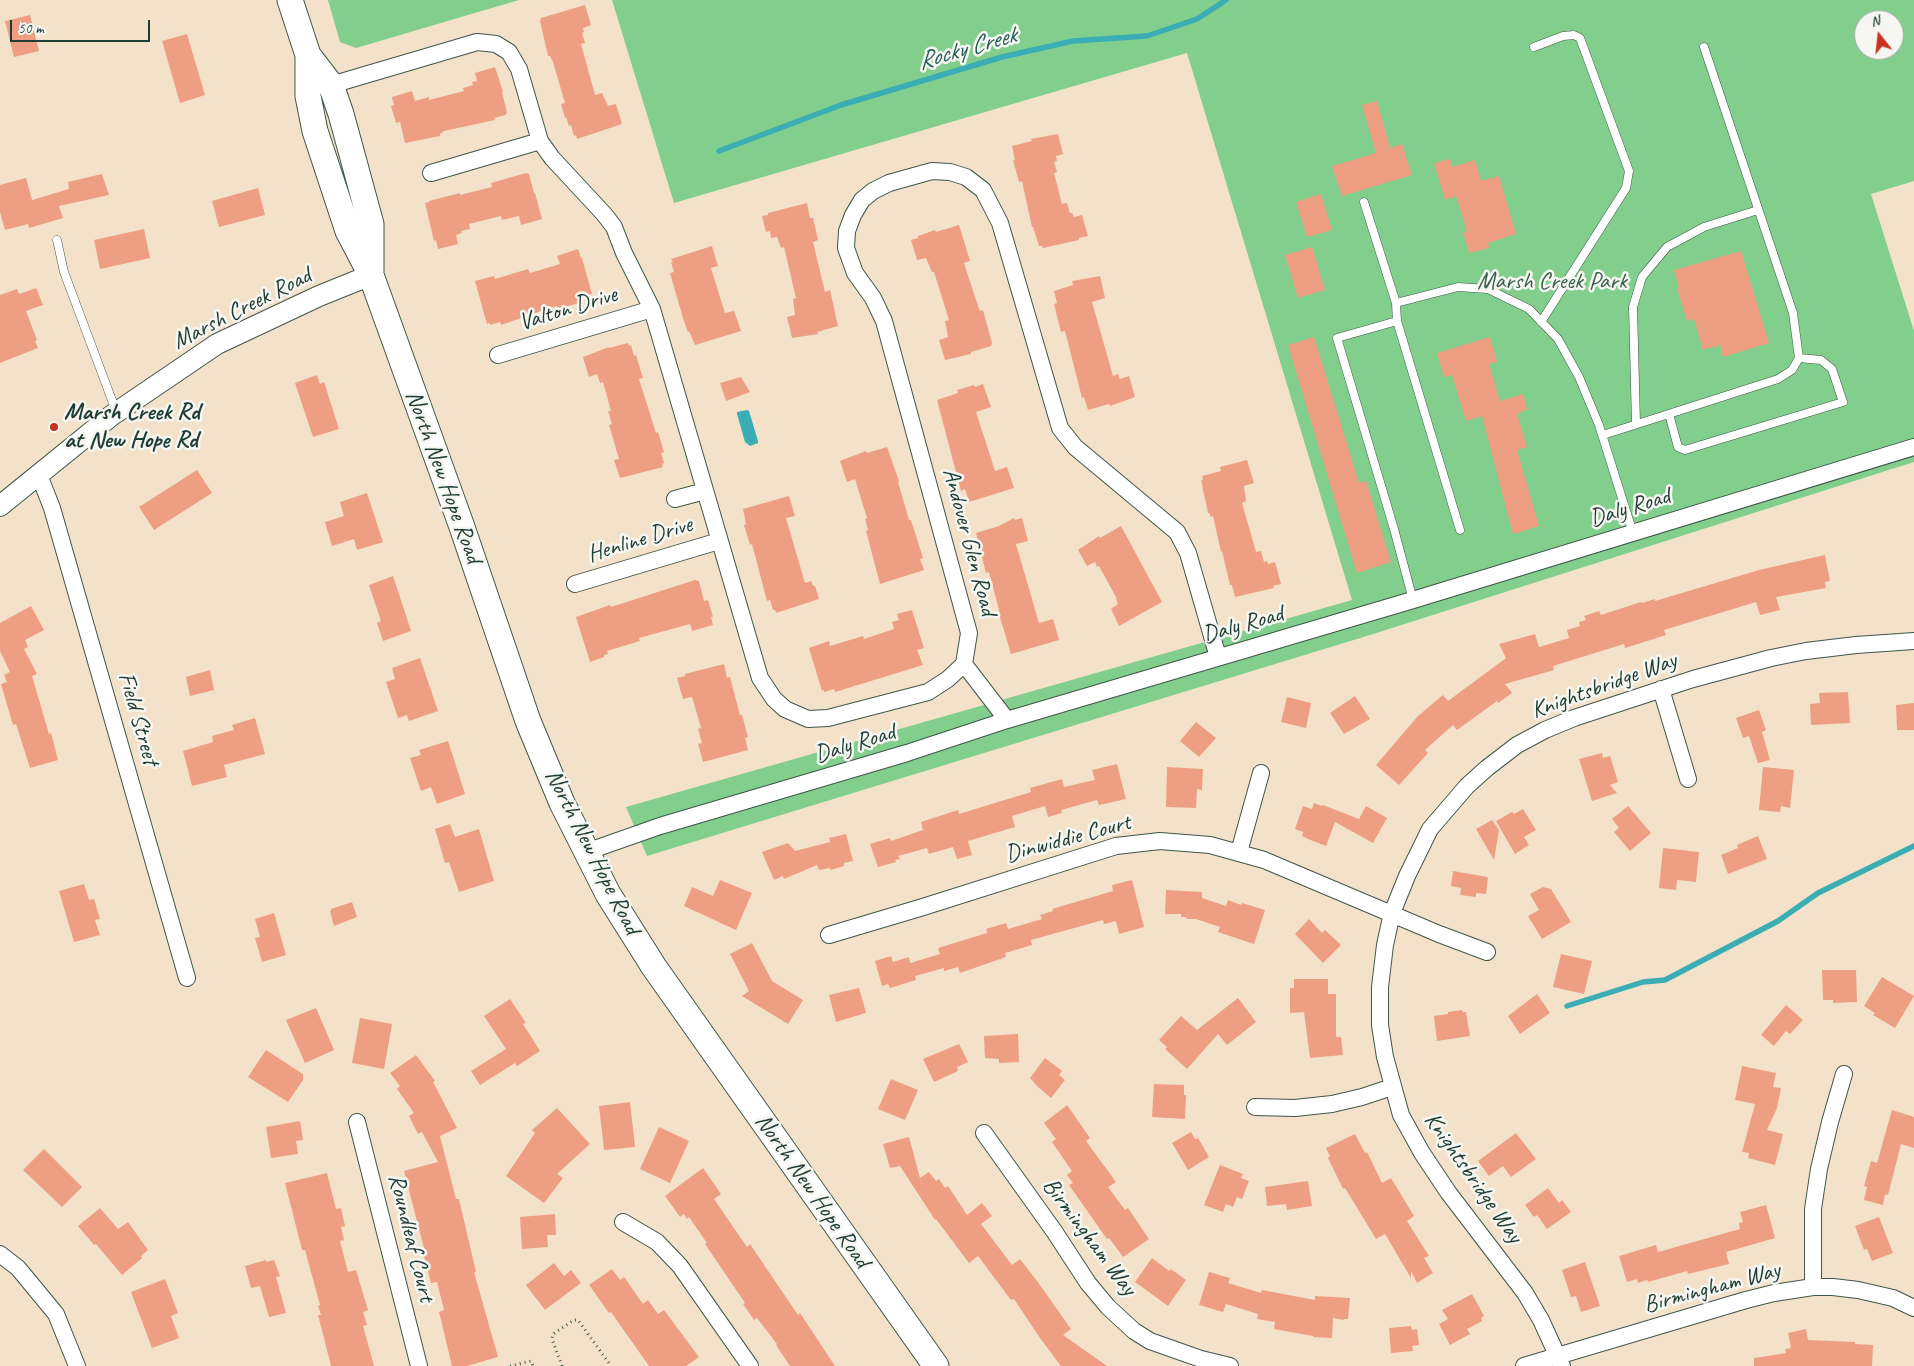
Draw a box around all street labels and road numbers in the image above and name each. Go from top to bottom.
street label: Marsh Creek Road [168,262,316,356]
street label: Valton Drive [515,280,621,338]
street label: North New Hope Road [398,387,488,567]
street label: Andover Glen Road [936,465,1002,619]
street label: Daly Road [1586,482,1674,534]
street label: Henline Drive [584,510,696,570]
street label: Daly Road [1199,600,1287,650]
street label: Knightsbridge Way [1527,646,1681,726]
street label: Field Street [111,669,165,769]
street label: Daly Road [811,718,899,770]
street label: North New Hope Road [538,765,646,939]
street label: Dinwiddie Court [1002,808,1134,870]
street label: Knightsbridge Way [1417,1107,1529,1249]
street label: North New Hope Road [748,1108,876,1274]
street label: Roundleaf Court [381,1171,441,1305]
street label: Birmingham Way [1035,1173,1143,1301]
street label: Birmingham Way [1641,1256,1783,1320]

